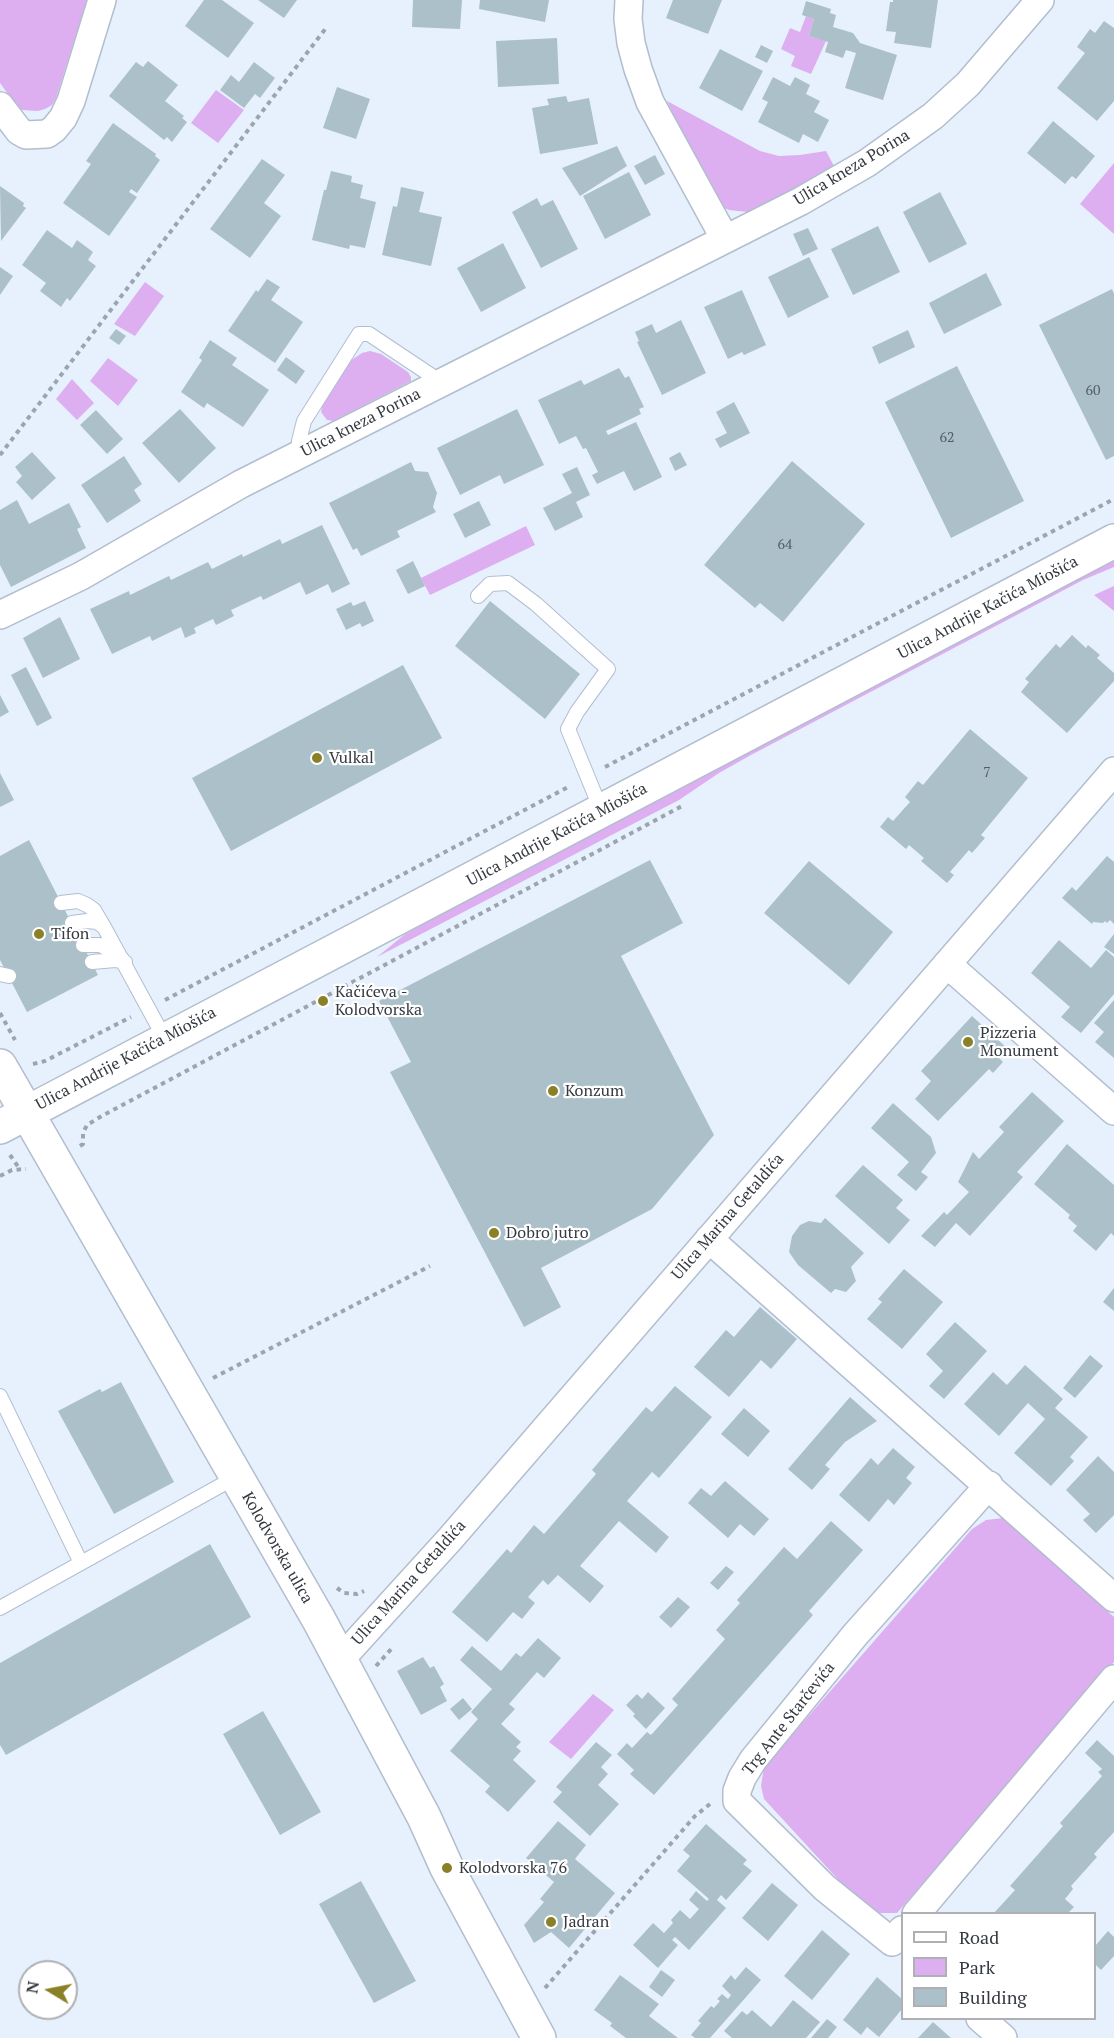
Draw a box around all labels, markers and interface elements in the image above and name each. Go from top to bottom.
street label: Ulica kneza Porina [791,126,913,210]
house number: 60 [1086,383,1100,399]
street label: Ulica kneza Porina [298,385,424,461]
house number: 62 [940,430,954,446]
house number: 64 [778,537,792,553]
street label: Ulica Andrije Kačića Miošića [895,552,1081,664]
place label: Vulkal [329,748,374,768]
marker: Vulkal [310,751,324,765]
house number: 7 [983,765,991,781]
street label: Ulica Andrije Kačića Miošića [464,779,650,891]
place label: Tifon [51,924,89,944]
marker: Tifon [32,927,46,941]
place label: Kačićeva - Kolodvorska [335,982,422,1020]
marker: Kačićeva - Kolodvorska [316,994,330,1008]
street label: Ulica Andrije Kačića Miošića [33,1003,219,1115]
place label: Pizzeria Monument [980,1023,1059,1061]
marker: Pizzeria Monument [961,1035,975,1049]
place label: Konzum [565,1081,624,1101]
marker: Konzum [546,1084,560,1098]
street label: Ulica Marina Getaldića [668,1150,788,1284]
place label: Dobro jutro [506,1223,588,1243]
marker: Dobro jutro [487,1226,501,1240]
street label: Kolodvorska ulica [237,1489,317,1607]
street label: Ulica Marina Getaldića [348,1517,470,1649]
street label: Trg Ante Starčevića [739,1659,839,1779]
place label: Kolodvorska 76 [459,1858,567,1878]
marker: Kolodvorska 76 [440,1861,454,1875]
place label: Jadran [563,1912,609,1932]
legend [901,1912,1096,2020]
marker: Jadran [544,1915,558,1929]
text: Road [959,1925,999,1949]
text: Park [959,1955,995,1979]
north arrow [18,1960,78,2020]
text: N [20,1979,44,1995]
text: Building [959,1985,1027,2009]

